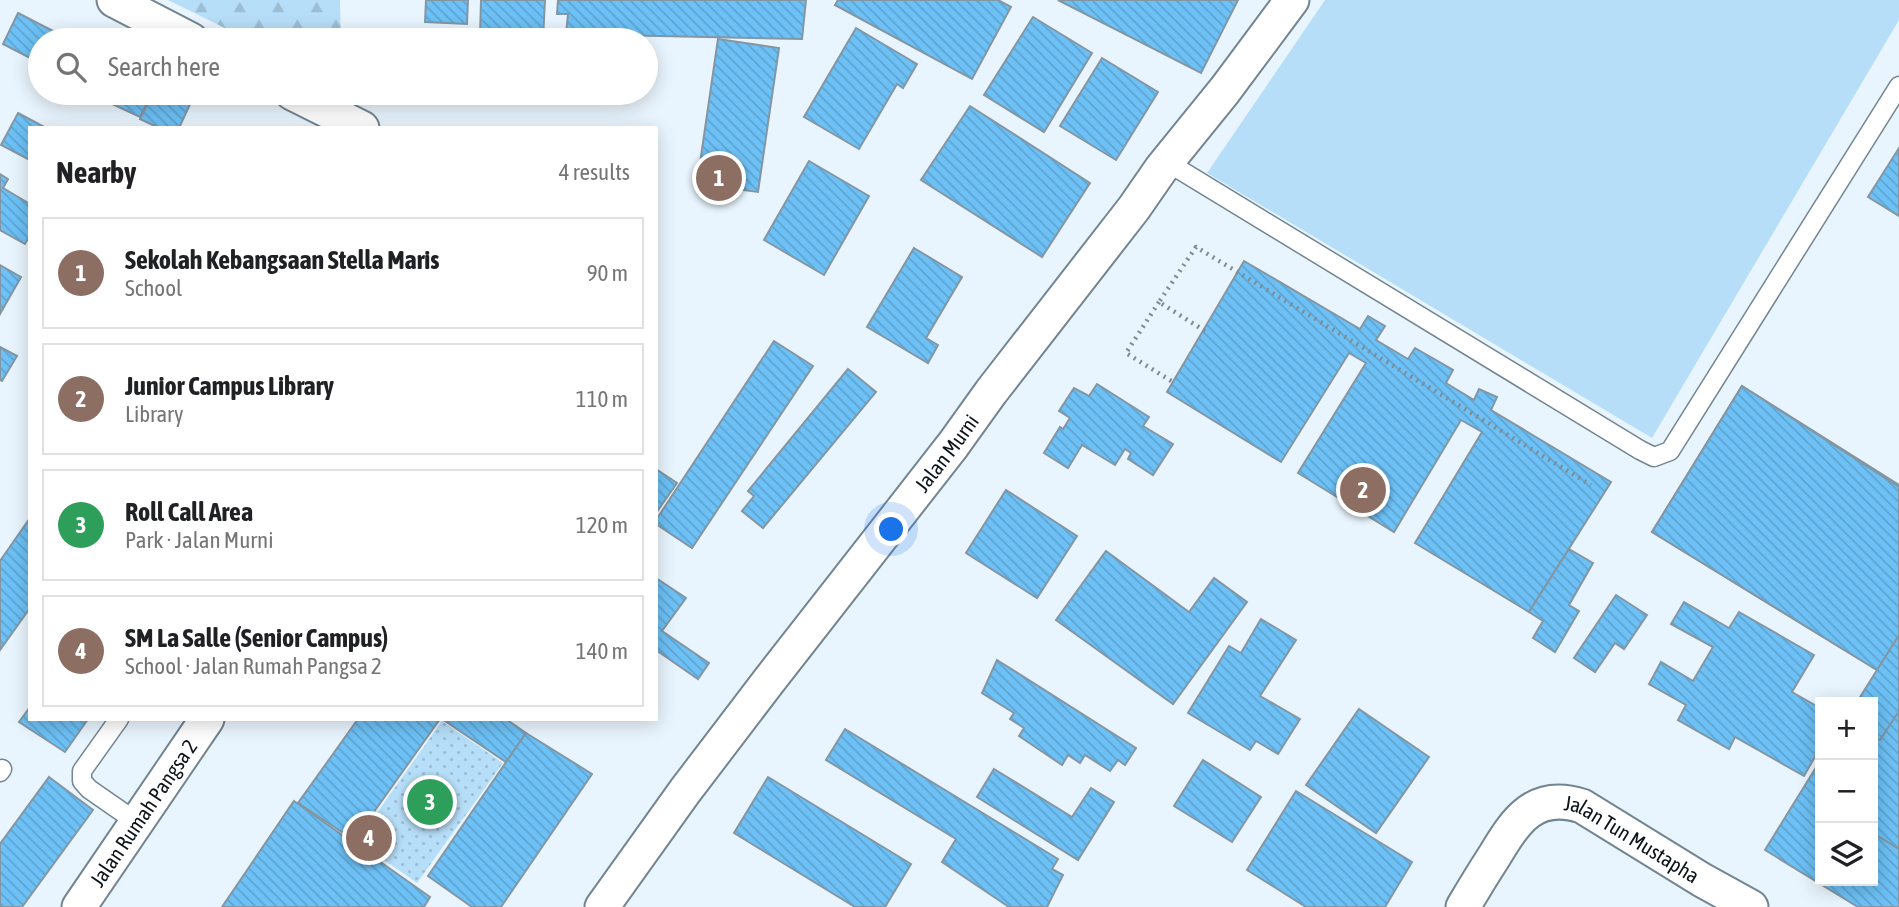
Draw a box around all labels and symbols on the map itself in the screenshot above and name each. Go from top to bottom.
pin: 1 [696,152,742,204]
street label: Jalan Murni [909,410,983,496]
pin: 2 [1340,464,1386,516]
your location [874,512,908,546]
street label: Jalan Rumah Pangsa 2 [85,735,202,891]
pin: 3 [407,776,453,828]
street label: Jalan Tun Mustapha [1563,790,1704,888]
pin: 4 [346,812,392,864]

